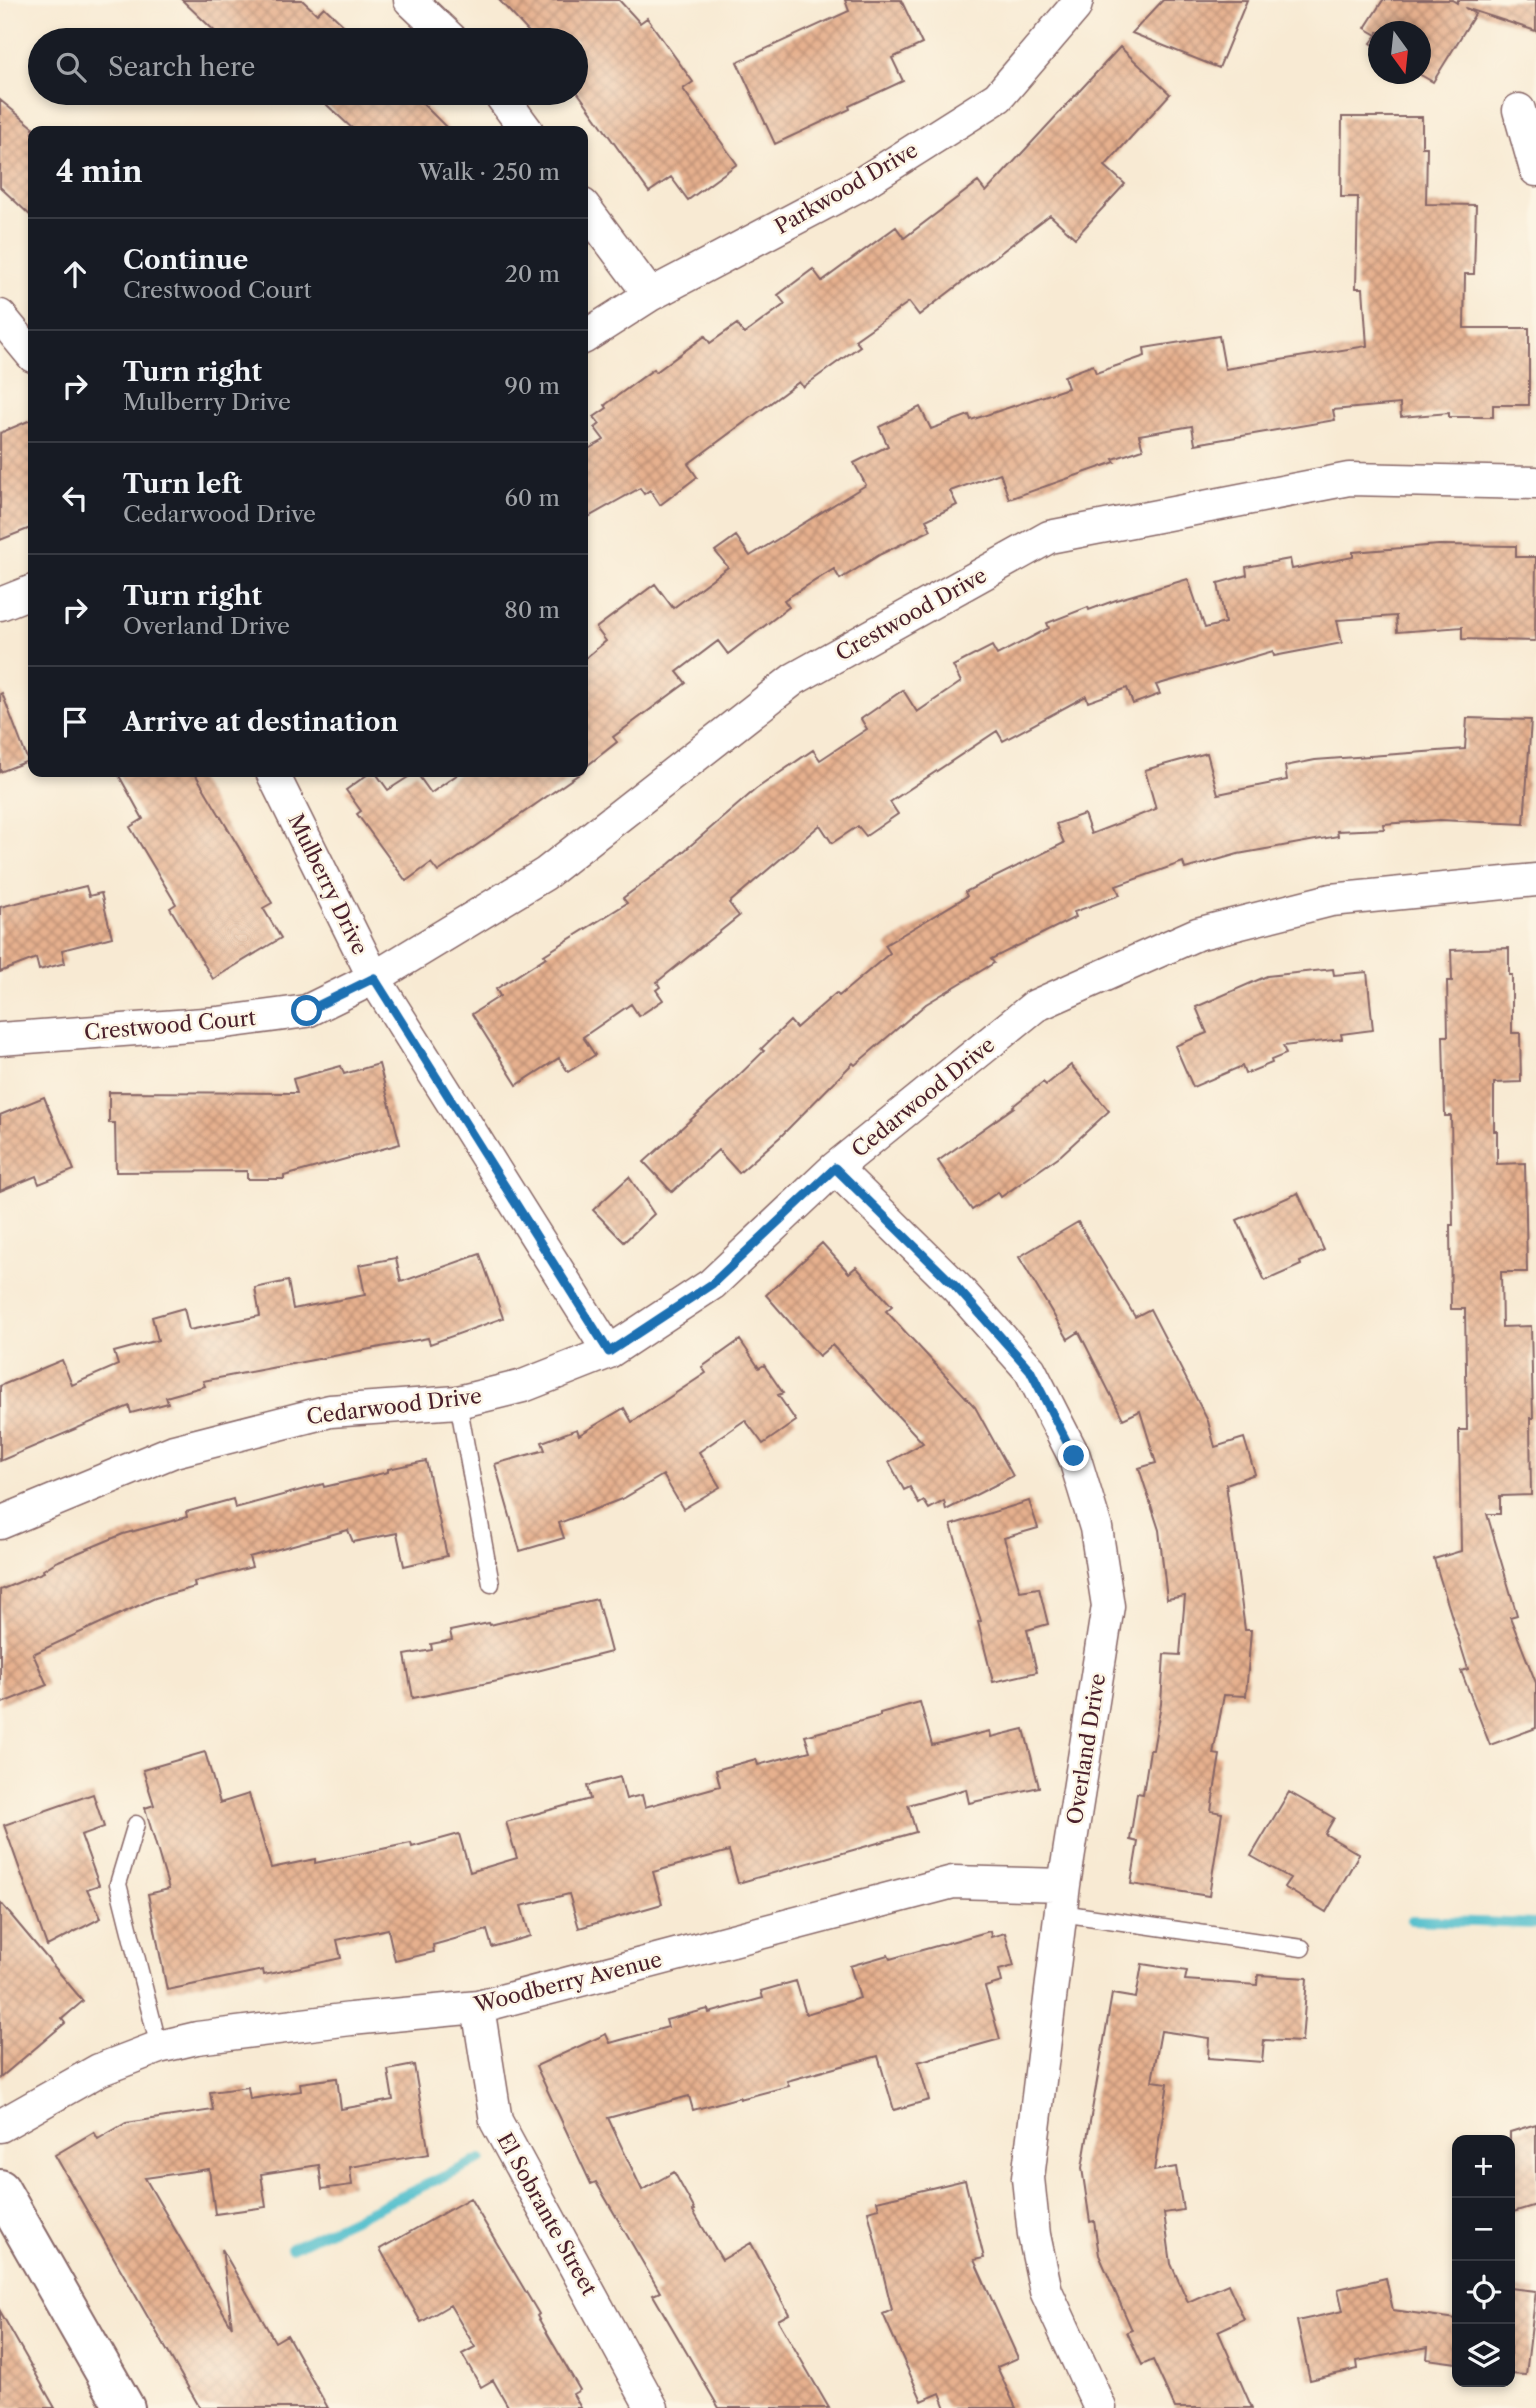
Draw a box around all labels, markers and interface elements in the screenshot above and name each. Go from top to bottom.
north arrow [1368,21,1431,84]
search box [28,28,588,105]
icon: search [52,48,90,86]
text: Search here [108,51,255,83]
street label: Parkwood Drive [770,137,922,239]
text: 4 min [56,153,142,190]
text: Walk · 250 m [419,158,560,186]
text: Continue [123,244,248,276]
icon: ahead [56,255,94,293]
text: 20 m [505,260,560,288]
text: Crestwood Court [123,276,312,304]
text: Turn right [123,356,262,388]
icon: right [56,367,94,405]
text: 90 m [504,372,560,400]
text: Mulberry Drive [123,388,291,416]
text: Turn left [123,468,242,500]
icon: left [56,479,94,517]
text: 60 m [504,484,560,512]
text: Cedarwood Drive [123,500,316,528]
street label: Crestwood Drive [831,562,991,666]
text: Turn right [123,580,262,612]
icon: right [56,591,94,629]
text: 80 m [504,596,560,624]
text: Overland Drive [123,612,290,640]
icon: arrive [56,703,94,741]
text: Arrive at destination [123,706,398,738]
street label: Mulberry Drive [283,810,373,958]
route start [291,995,322,1026]
street label: Crestwood Court [83,1005,257,1045]
street label: Cedarwood Drive [847,1032,999,1162]
street label: Cedarwood Drive [305,1383,483,1429]
route end [1058,1440,1089,1471]
street label: Overland Drive [1062,1672,1110,1826]
street label: Woodberry Avenue [471,1947,664,2018]
street label: El Sobrante Street [492,2128,602,2300]
map controls [1452,2135,1515,2387]
button: + [1452,2135,1515,2198]
button: − [1452,2198,1515,2261]
button: locate [1452,2261,1515,2324]
button: layers [1452,2324,1515,2387]

